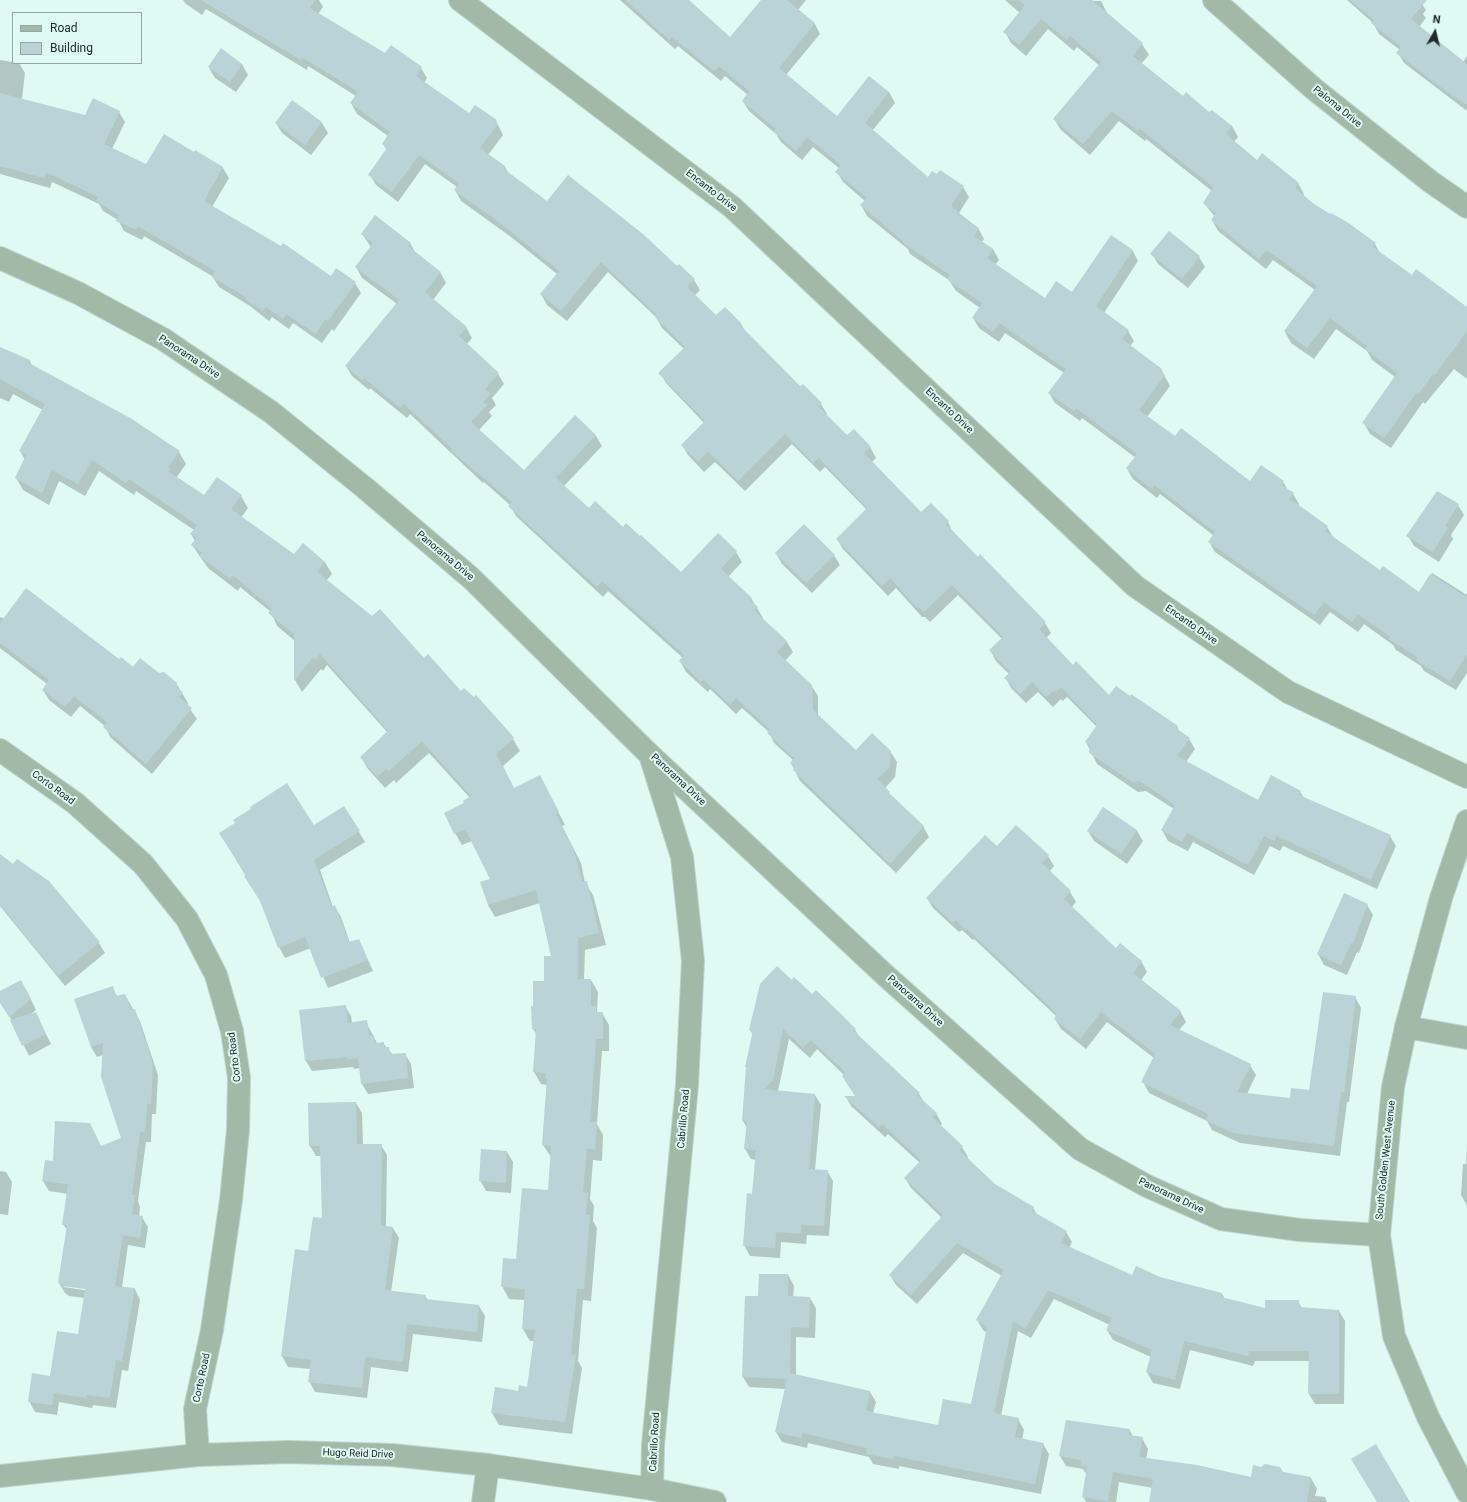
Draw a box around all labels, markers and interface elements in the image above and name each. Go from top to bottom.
legend [12,12,142,64]
north arrow [1415,12,1455,52]
text: N [1432,13,1441,27]
text: Road [50,21,78,35]
text: Building [50,41,93,55]
street label: Paloma Drive [1310,84,1364,130]
street label: Encanto Drive [683,167,739,215]
street label: Panorama Drive [156,333,222,381]
street label: Encanto Drive [923,386,975,436]
street label: Panorama Drive [414,529,476,583]
street label: Encanto Drive [1162,603,1220,647]
street label: Panorama Drive [648,752,708,808]
street label: Corto Road [29,768,77,808]
street label: Panorama Drive [885,973,945,1029]
street label: Corto Road [226,1031,244,1083]
street label: Cabrillo Road [675,1089,693,1149]
street label: South Golden West Avenue [1374,1100,1398,1220]
street label: Panorama Drive [1136,1176,1206,1216]
street label: Corto Road [191,1352,213,1404]
street label: Cabrillo Road [647,1412,663,1472]
street label: Hugo Reid Drive [322,1447,394,1461]

